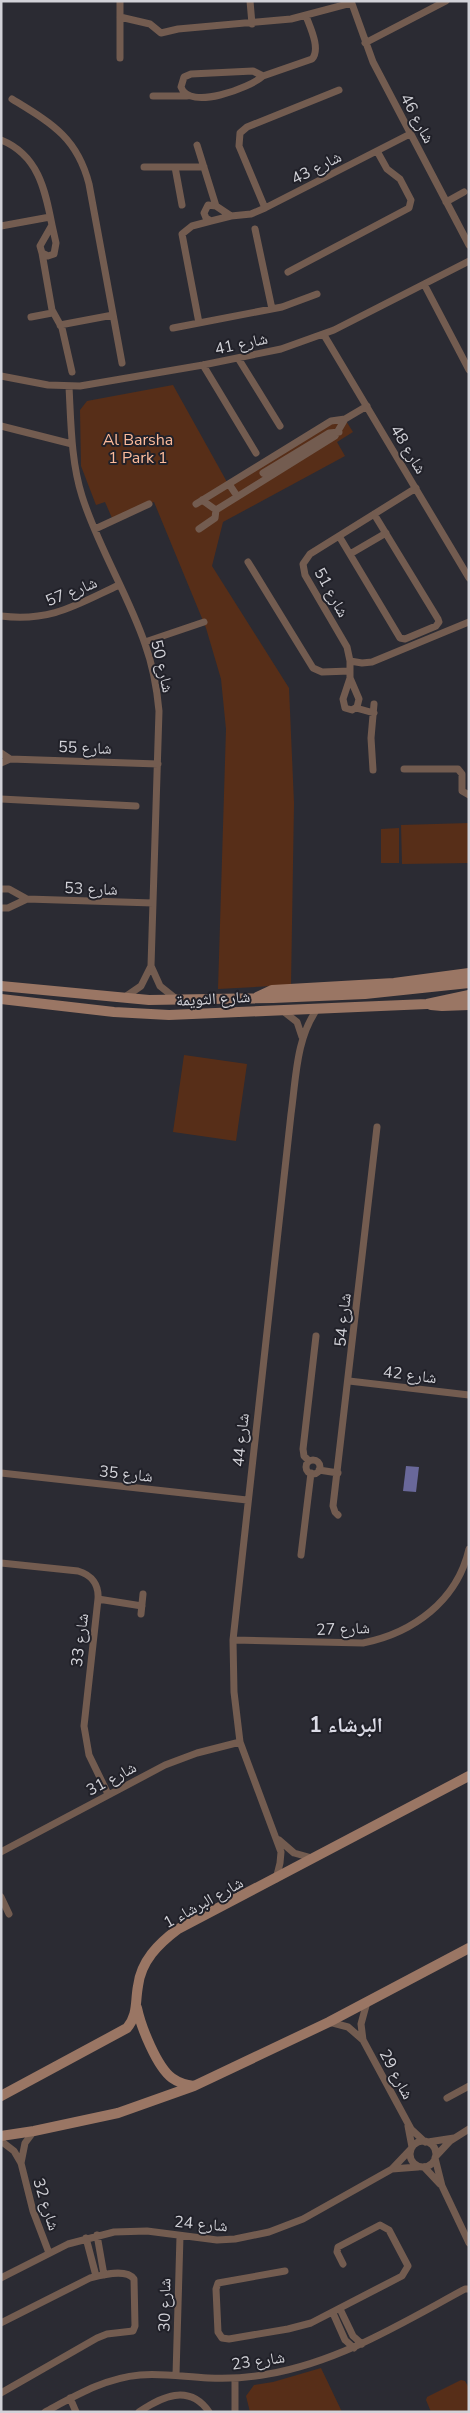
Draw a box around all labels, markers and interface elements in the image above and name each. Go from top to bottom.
street label: شارع 46 [395,90,439,147]
street label: شارع 43 [288,146,345,190]
street label: شارع 41 [213,328,270,360]
street label: شارع 48 [385,421,431,478]
park label: Al Barsha 1 Park 1 [103,429,173,469]
street label: شارع 51 [308,564,354,621]
street label: شارع 57 [42,572,100,612]
street label: شارع 50 [145,638,179,695]
street label: شارع 55 [58,736,112,760]
street label: شارع 53 [64,877,118,901]
street label: شارع الثويمة [175,986,251,1012]
street label: شارع 54 [329,1292,357,1348]
street label: شارع 42 [382,1361,438,1389]
street label: شارع 44 [227,1412,255,1468]
street label: شارع 35 [98,1460,154,1488]
street label: شارع 33 [66,1612,94,1668]
street label: شارع 27 [316,1617,370,1641]
district label: البرشاء 1 [309,1711,383,1739]
street label: شارع 31 [83,1757,140,1801]
street label: شارع البرشاء 1 [160,1872,247,1934]
street label: شارع 29 [374,2046,418,2103]
street label: شارع 32 [27,2175,65,2233]
street label: شارع 24 [173,2211,229,2237]
street label: شارع 30 [154,2278,176,2332]
street label: شارع 23 [230,2346,286,2376]

